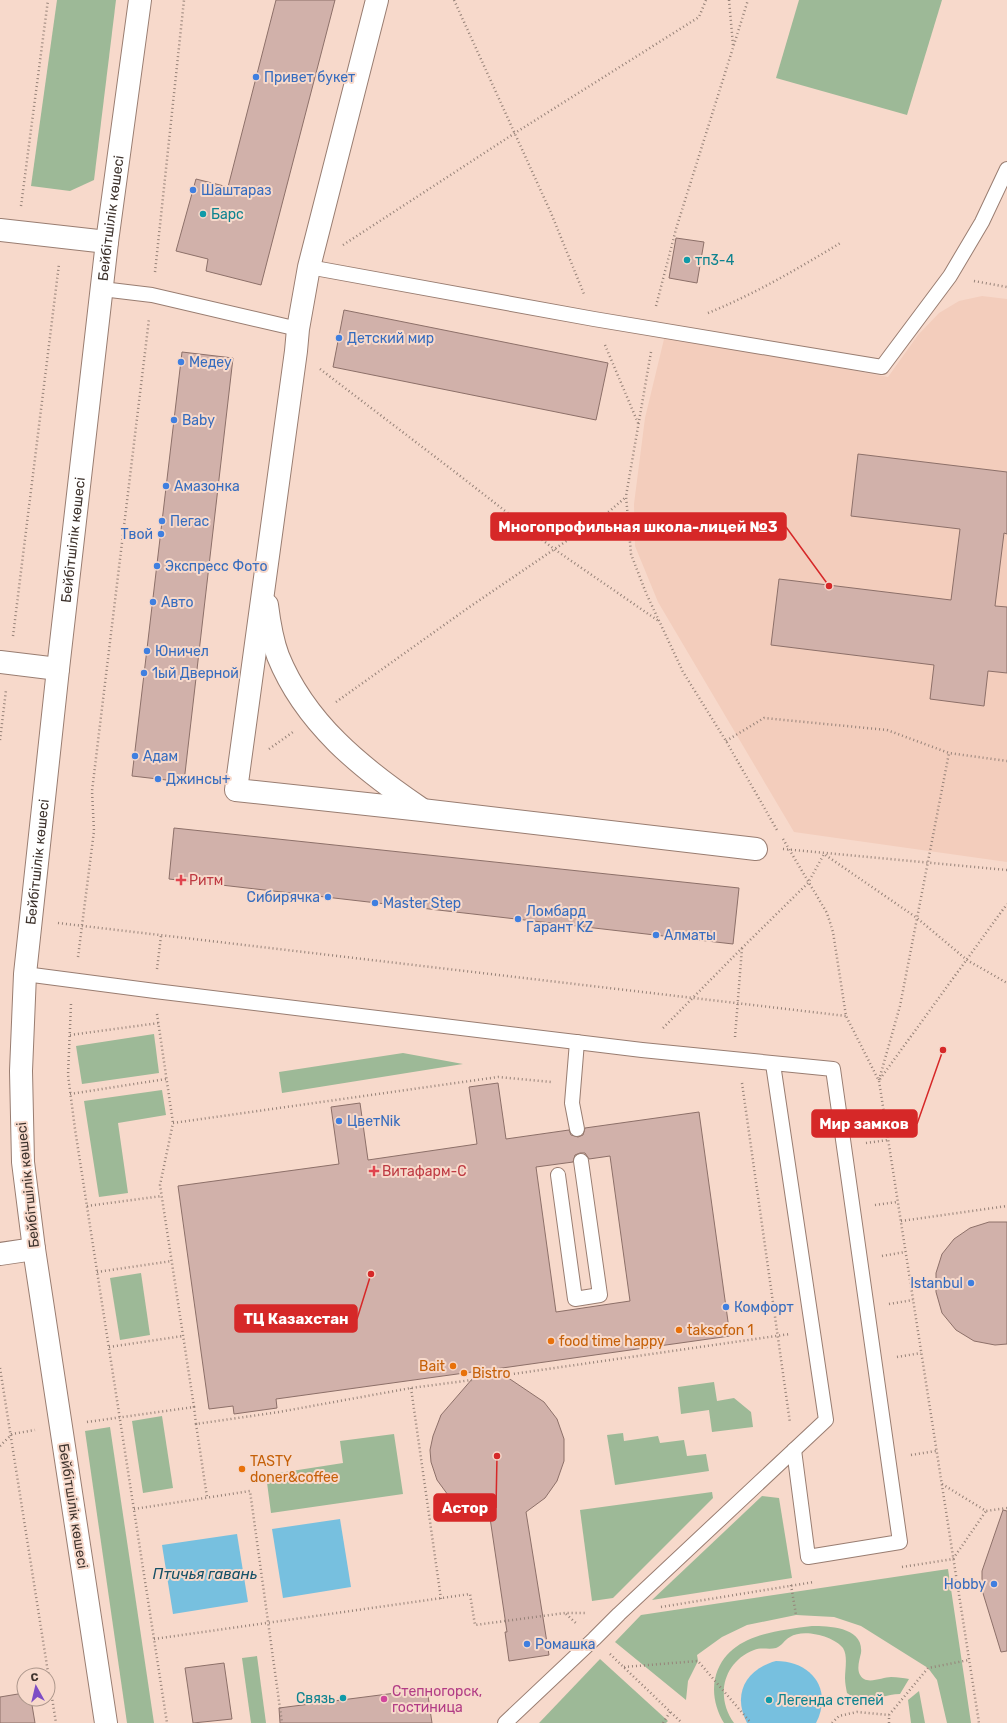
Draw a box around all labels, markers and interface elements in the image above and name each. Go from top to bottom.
place label: Привет букет [264,69,355,86]
marker: Привет букет [251,72,261,82]
street label: Бейбітшілік көшесі [94,154,127,282]
place label: Шаштараз [201,182,271,199]
marker: Шаштараз [188,185,198,195]
place label: Барс [211,206,244,223]
marker: Барс [198,209,208,219]
place label: тп3-4 [695,252,735,269]
marker: тп3-4 [682,255,692,265]
place label: Детский мир [347,330,434,347]
marker: Детский мир [334,333,344,343]
place label: Медеу [189,354,232,371]
marker: Медеу [176,357,186,367]
place label: Baby [182,412,215,429]
marker: Baby [169,415,179,425]
street label: Бейбітшілік көшесі [57,476,88,604]
place label: Амазонка [174,478,240,495]
marker: Амазонка [161,481,171,491]
place label: Пегас [170,513,210,530]
callout: Многопрофильная школа-лицей №3 [491,513,786,540]
marker: Пегас [157,516,167,526]
text: Многопрофильная школа-лицей №3 [498,518,778,536]
place label: Твой [120,526,153,543]
marker: Твой [156,529,166,539]
place label: Экспресс Фото [165,558,267,575]
marker: Экспресс Фото [152,561,162,571]
place label: Авто [161,594,193,611]
marker: Авто [148,597,158,607]
place label: Юничел [155,643,209,660]
marker: Юничел [142,646,152,656]
place label: 1ый Дверной [152,665,239,682]
marker: 1ый Дверной [139,668,149,678]
place label: Адам [143,748,178,765]
marker: Адам [130,751,140,761]
place label: Джинсы+ [166,771,231,788]
marker: Джинсы+ [153,774,163,784]
street label: Бейбітшілік көшесі [22,798,52,926]
place label: Ритм [189,872,223,889]
marker: Ритм [176,875,186,885]
place label: Сибирячка [247,889,320,906]
marker: Сибирячка [323,892,333,902]
place label: Master Step [383,895,461,912]
marker: Master Step [370,898,380,908]
place label: Ломбард Гарант KZ [526,903,593,936]
marker: Ломбард Гарант KZ [513,914,523,924]
place label: Алматы [664,927,716,944]
marker: Алматы [651,930,661,940]
callout: Мир замков [812,1110,917,1137]
place label: ЦветNik [347,1113,401,1130]
text: Мир замков [819,1115,909,1133]
marker: ЦветNik [334,1116,344,1126]
street label: Бейбітшілік көшесі [13,1121,43,1249]
place label: Витафарм-С [382,1163,467,1180]
marker: Витафарм-С [369,1166,379,1176]
place label: Istanbul [910,1275,963,1292]
marker: Istanbul [966,1278,976,1288]
place label: Комфорт [734,1299,794,1316]
marker: Комфорт [721,1302,731,1312]
callout: ТЦ Казахстан [235,1305,357,1332]
text: ТЦ Казахстан [243,1310,349,1328]
place label: taksofon 1 [687,1322,754,1339]
marker: taksofon 1 [674,1325,684,1335]
place label: food time happy [559,1333,665,1350]
marker: food time happy [546,1336,556,1346]
place label: Bait [419,1358,446,1375]
marker: Bait [448,1361,458,1371]
place label: Bistro [472,1365,511,1382]
marker: Bistro [459,1368,469,1378]
street label: Бейбітшілік көшесі [55,1442,91,1570]
place label: TASTY doner&coffee [250,1453,339,1486]
marker: TASTY doner&coffee [237,1464,247,1474]
callout: Астор [434,1494,496,1521]
text: Астор [442,1499,488,1517]
water label: Птичья гавань [153,1565,258,1583]
place label: Hobby [944,1576,986,1593]
marker: Hobby [989,1579,999,1589]
place label: Ромашка [535,1636,596,1653]
marker: Ромашка [522,1639,532,1649]
north arrow [16,1667,56,1707]
text: С [30,1671,40,1685]
place label: Степногорск, гостиница [392,1683,482,1716]
place label: Связь [296,1690,335,1707]
place label: Легенда степей [777,1692,884,1709]
marker: Связь [338,1693,348,1703]
marker: Степногорск, гостиница [379,1694,389,1704]
marker: Легенда степей [764,1695,774,1705]

